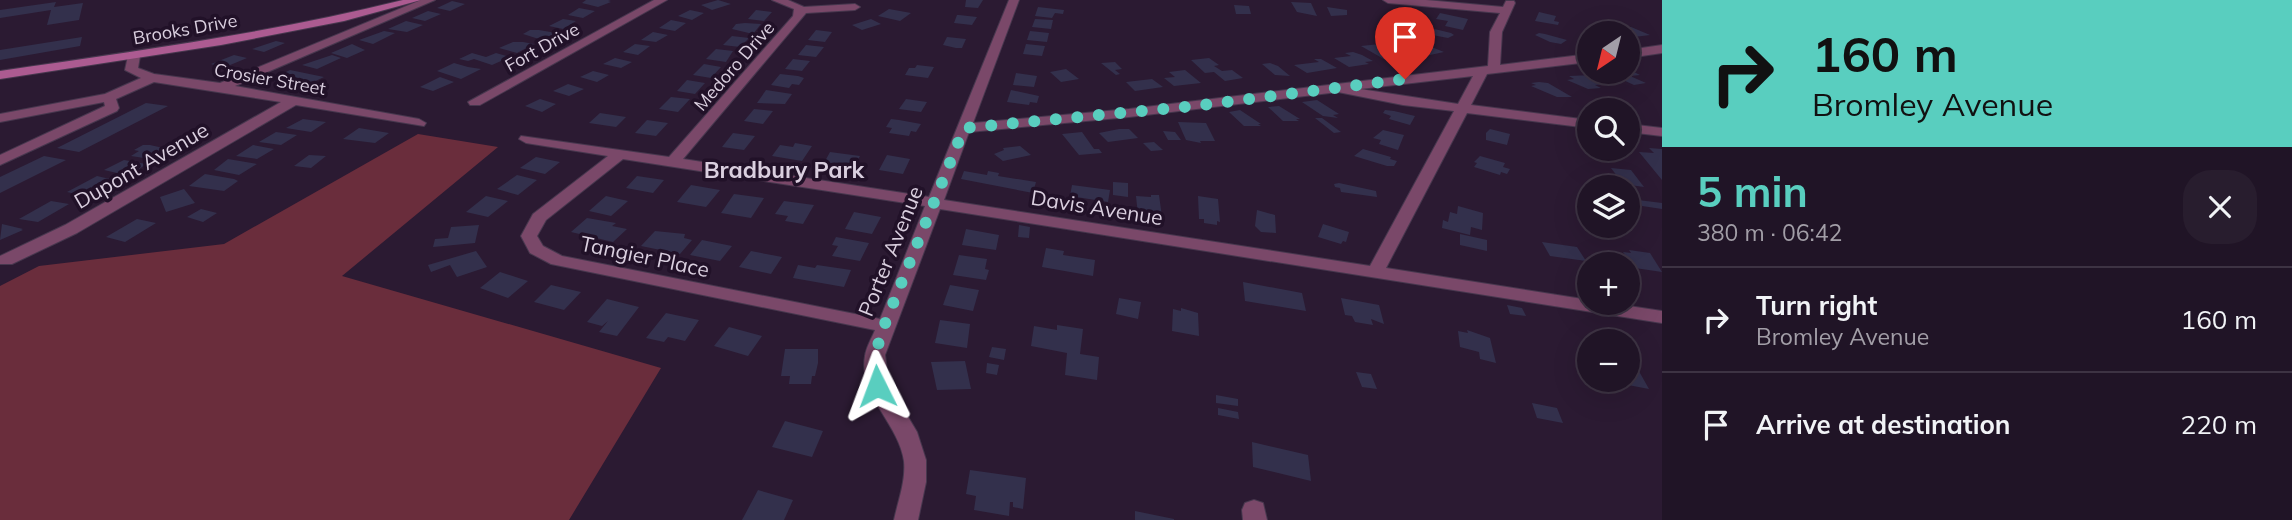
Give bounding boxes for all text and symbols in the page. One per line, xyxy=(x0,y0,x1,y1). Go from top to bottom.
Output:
pin xyxy=(1375,7,1435,79)
street label: Brooks Drive xyxy=(131,9,239,49)
street label: Medoro Drive xyxy=(689,16,779,116)
street label: Fort Drive xyxy=(501,17,583,77)
icon: arrive xyxy=(1386,18,1424,56)
north arrow xyxy=(1577,21,1640,84)
map controls xyxy=(1577,21,1640,392)
text: 160 m xyxy=(1812,23,1958,84)
icon: right xyxy=(1697,28,1788,119)
street label: Crosier Street xyxy=(212,58,328,100)
text: Bromley Avenue xyxy=(1812,84,2053,124)
button: search xyxy=(1577,98,1640,161)
street label: Dupont Avenue xyxy=(69,116,213,214)
district label: Bradbury Park xyxy=(704,155,866,184)
text: 5 min xyxy=(1697,165,1808,218)
button: close xyxy=(2183,170,2257,244)
button: layers xyxy=(1577,175,1640,238)
street label: Porter Avenue xyxy=(852,182,928,320)
street label: Davis Avenue xyxy=(1029,184,1165,230)
text: 380 m · 06:42 xyxy=(1697,218,1842,247)
street label: Tangier Place xyxy=(578,230,712,282)
button: + xyxy=(1577,252,1640,315)
text: Turn right xyxy=(1756,289,1877,322)
icon: right xyxy=(1697,301,1735,339)
text: 160 m xyxy=(2181,303,2257,336)
text: Bromley Avenue xyxy=(1756,322,1929,351)
button: − xyxy=(1577,329,1640,392)
position arrow xyxy=(840,349,914,423)
icon: arrive xyxy=(1697,406,1735,444)
text: Arrive at destination xyxy=(1756,408,2011,441)
text: 220 m xyxy=(2181,408,2257,441)

